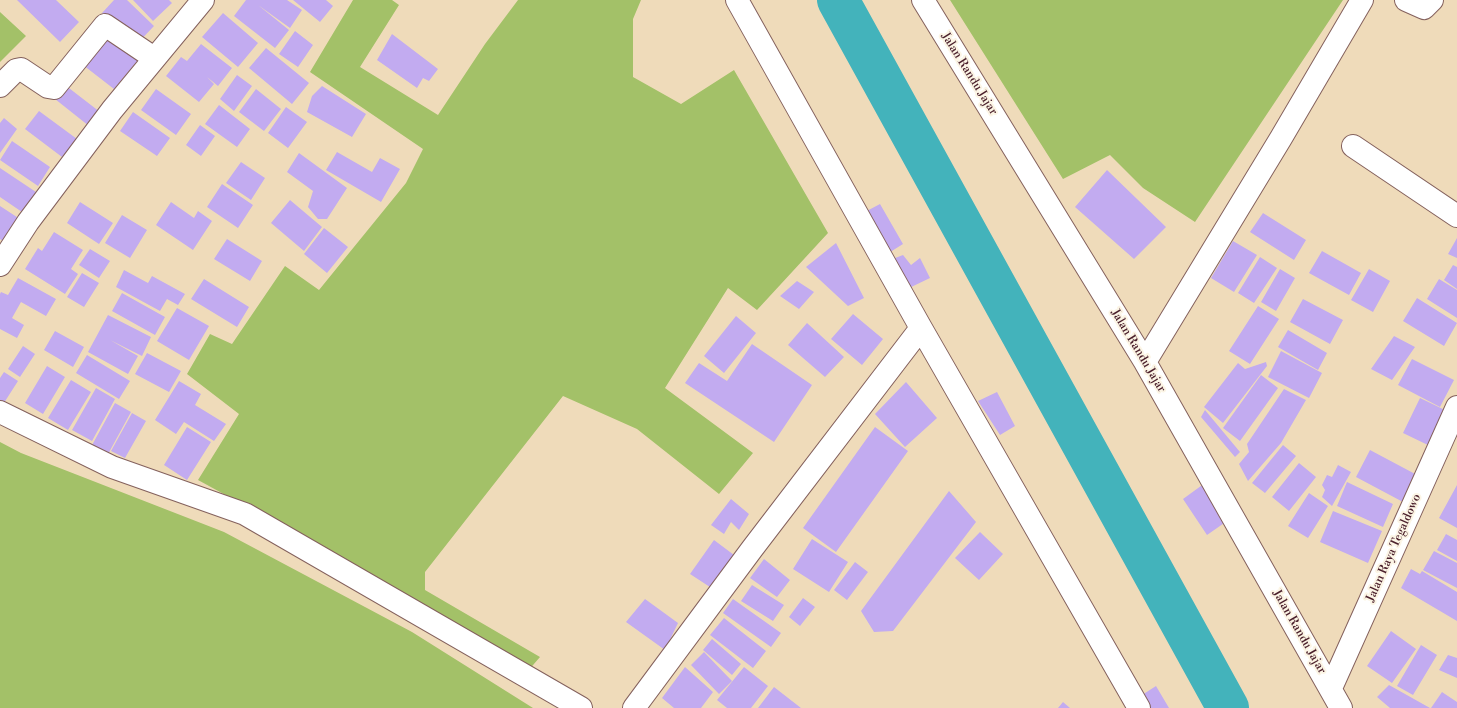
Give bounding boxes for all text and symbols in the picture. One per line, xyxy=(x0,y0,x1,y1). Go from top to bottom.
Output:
street label: Jalan Randu Jajar xyxy=(938,30,1000,118)
street label: Jalan Randu Jajar xyxy=(1107,307,1169,395)
street label: Jalan Raya Tegaldowo xyxy=(1364,492,1424,604)
street label: Jalan Randu Jajar xyxy=(1269,587,1329,677)

